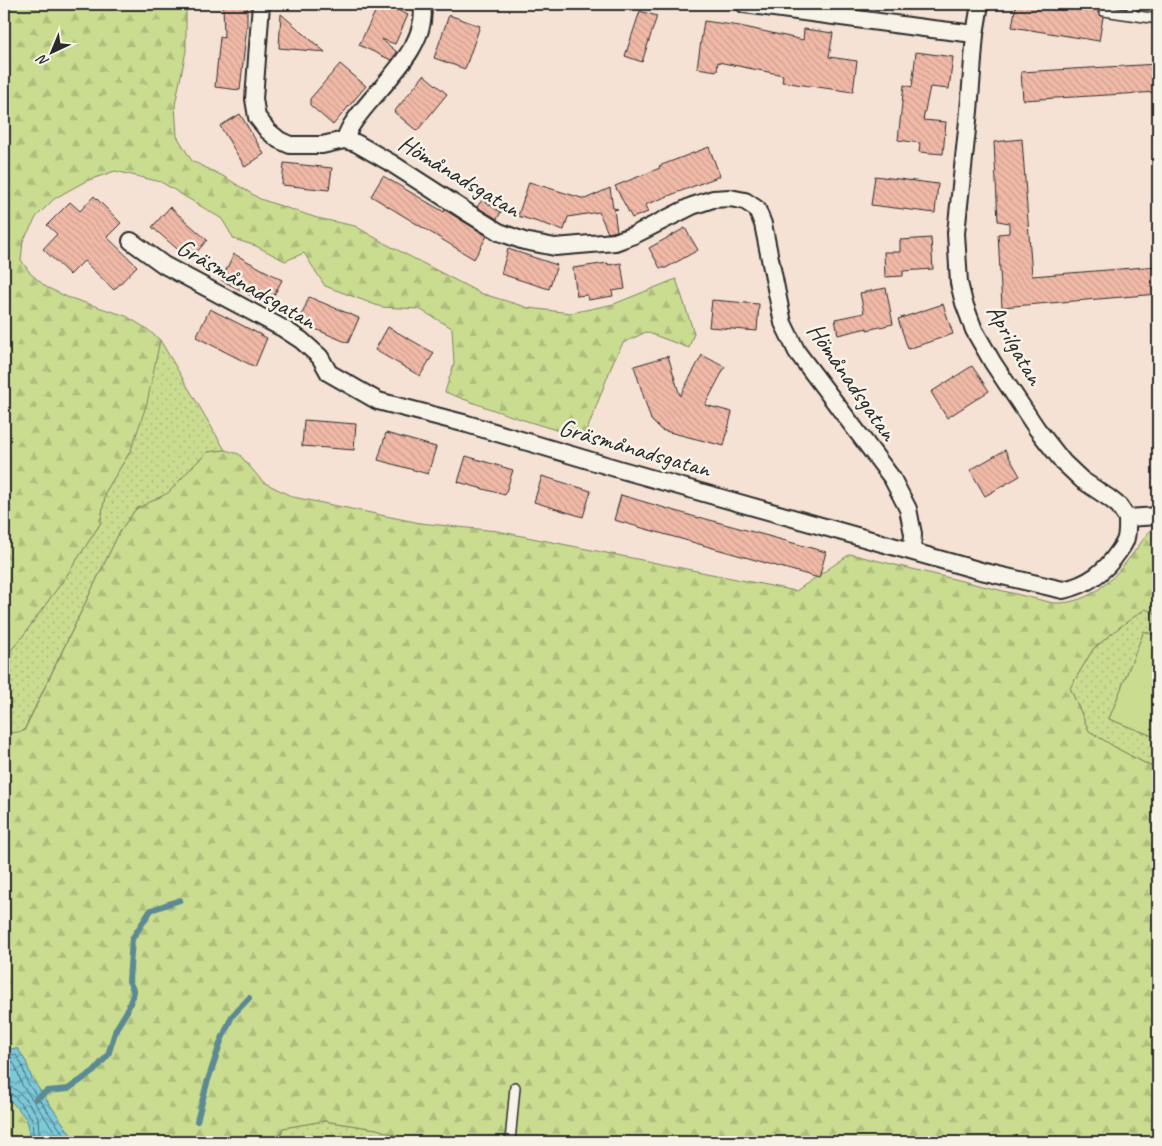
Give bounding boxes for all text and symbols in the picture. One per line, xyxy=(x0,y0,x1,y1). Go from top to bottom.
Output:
north arrow xyxy=(28,28,78,78)
text: N xyxy=(33,50,52,70)
street label: Hömånadsgatan xyxy=(393,127,528,226)
street label: Gräsmånadsgatan xyxy=(171,231,324,338)
street label: Aprilgatan xyxy=(979,298,1052,392)
street label: Hömånadsgatan xyxy=(800,316,906,448)
street label: Gräsmånadsgatan xyxy=(555,411,716,485)

